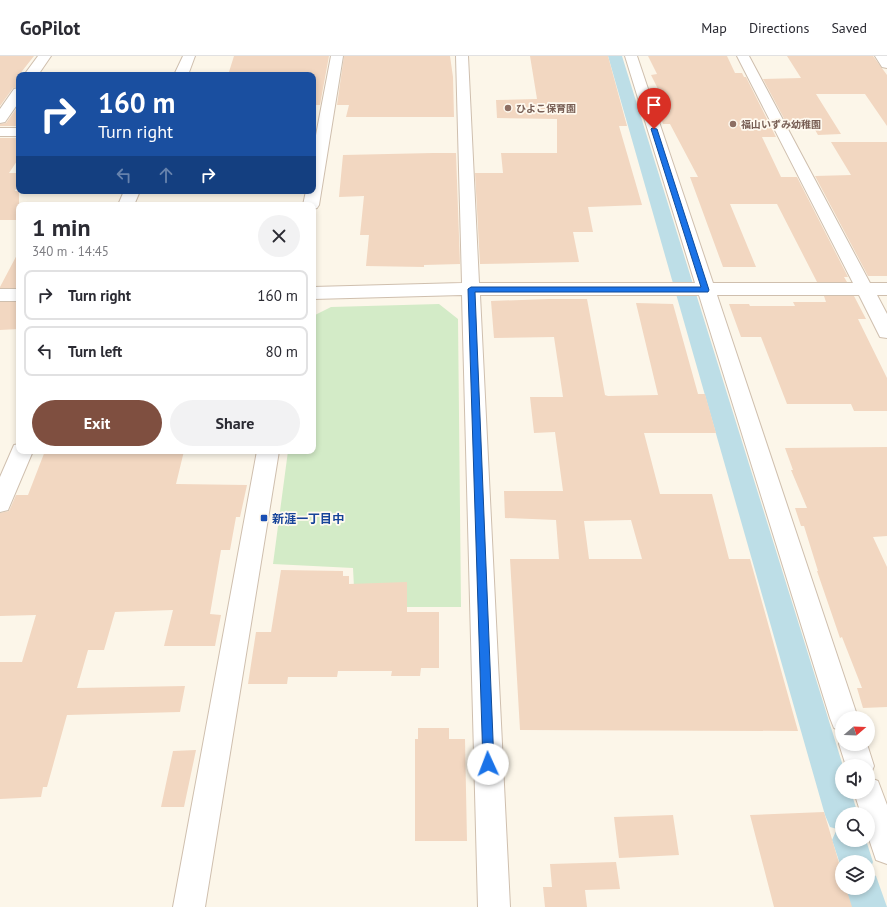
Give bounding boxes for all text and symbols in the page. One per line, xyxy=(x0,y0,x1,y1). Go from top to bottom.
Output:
text: GoPilot xyxy=(20,16,80,40)
text: Map xyxy=(701,19,727,37)
text: Directions xyxy=(749,19,809,37)
text: Saved xyxy=(831,19,867,37)
text: 160 m xyxy=(98,84,175,121)
icon: right xyxy=(32,88,84,140)
pin xyxy=(637,88,671,129)
icon: arrive xyxy=(643,94,665,116)
place label: ひよこ保育園 xyxy=(516,102,576,115)
marker: ひよこ保育園 xyxy=(503,103,513,113)
place label: 福山いずみ幼稚園 xyxy=(741,118,821,131)
marker: 福山いずみ幼稚園 xyxy=(728,119,738,129)
text: Turn right xyxy=(98,120,173,143)
icon: left xyxy=(113,164,135,186)
icon: ahead xyxy=(155,164,177,186)
icon: right xyxy=(197,164,219,186)
text: 1 min xyxy=(32,212,91,243)
button: close xyxy=(258,215,300,257)
text: 340 m · 14:45 xyxy=(32,243,109,260)
icon: right xyxy=(34,284,56,306)
text: Turn right xyxy=(68,286,131,305)
text: 160 m xyxy=(257,286,298,305)
icon: left xyxy=(34,340,56,362)
text: Turn left xyxy=(68,342,122,361)
text: 80 m xyxy=(265,342,298,361)
button: Exit xyxy=(32,400,162,446)
button: Share xyxy=(170,400,300,446)
place label: 新涯一丁目中 xyxy=(272,511,344,526)
marker: 新涯一丁目中 xyxy=(259,513,269,523)
north arrow xyxy=(835,711,875,751)
map controls xyxy=(835,711,875,895)
position arrow xyxy=(467,743,509,785)
button: sound xyxy=(835,759,875,799)
button: search xyxy=(835,807,875,847)
button: layers xyxy=(835,855,875,895)

